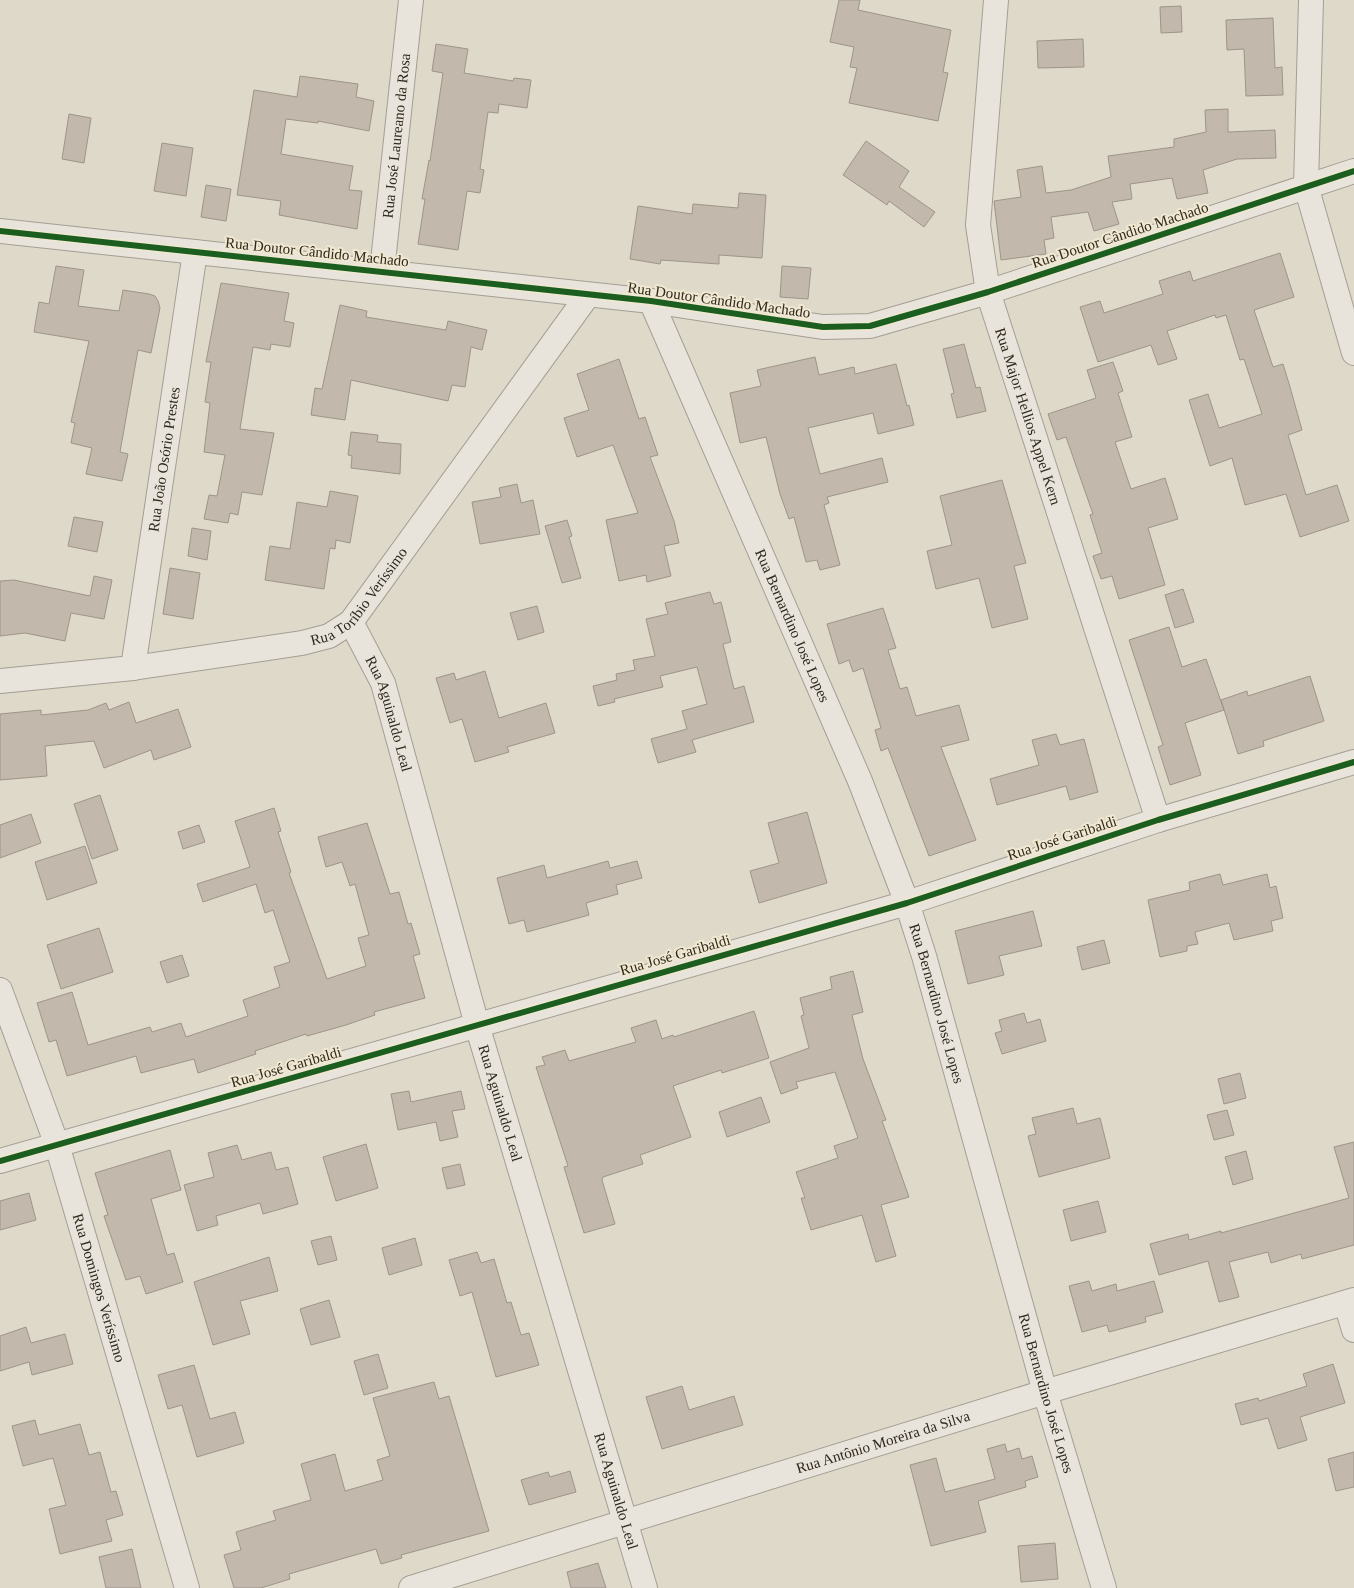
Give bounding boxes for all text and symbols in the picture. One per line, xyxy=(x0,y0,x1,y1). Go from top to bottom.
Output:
street label: Rua José Laureano da Rosa xyxy=(380,52,413,219)
street label: Rua Doutor Cândido Machado xyxy=(1030,199,1210,271)
street label: Rua Doutor Cândido Machado xyxy=(224,234,410,270)
street label: Rua Doutor Cândido Machado xyxy=(627,279,811,321)
street label: Rua Major Hellios Appel Kern xyxy=(992,326,1064,507)
street label: Rua João Osório Prestes xyxy=(145,386,183,533)
street label: Rua Toríbio Veríssimo xyxy=(309,544,410,649)
street label: Rua Bernardino José Lopes xyxy=(752,546,833,705)
street label: Rua Aguinaldo Leal xyxy=(362,653,415,773)
street label: Rua José Garibaldi xyxy=(1005,813,1119,863)
street label: Rua Bernardino José Lopes xyxy=(906,921,967,1085)
street label: Rua José Garibaldi xyxy=(618,932,732,978)
street label: Rua Aguinaldo Leal xyxy=(475,1043,525,1163)
street label: Rua José Garibaldi xyxy=(229,1044,343,1090)
street label: Rua Domingos Veríssimo xyxy=(70,1212,128,1364)
street label: Rua Bernardino José Lopes xyxy=(1016,1312,1077,1475)
street label: Rua Antônio Moreira da Silva xyxy=(794,1408,972,1476)
street label: Rua Aguinaldo Leal xyxy=(591,1431,641,1551)

